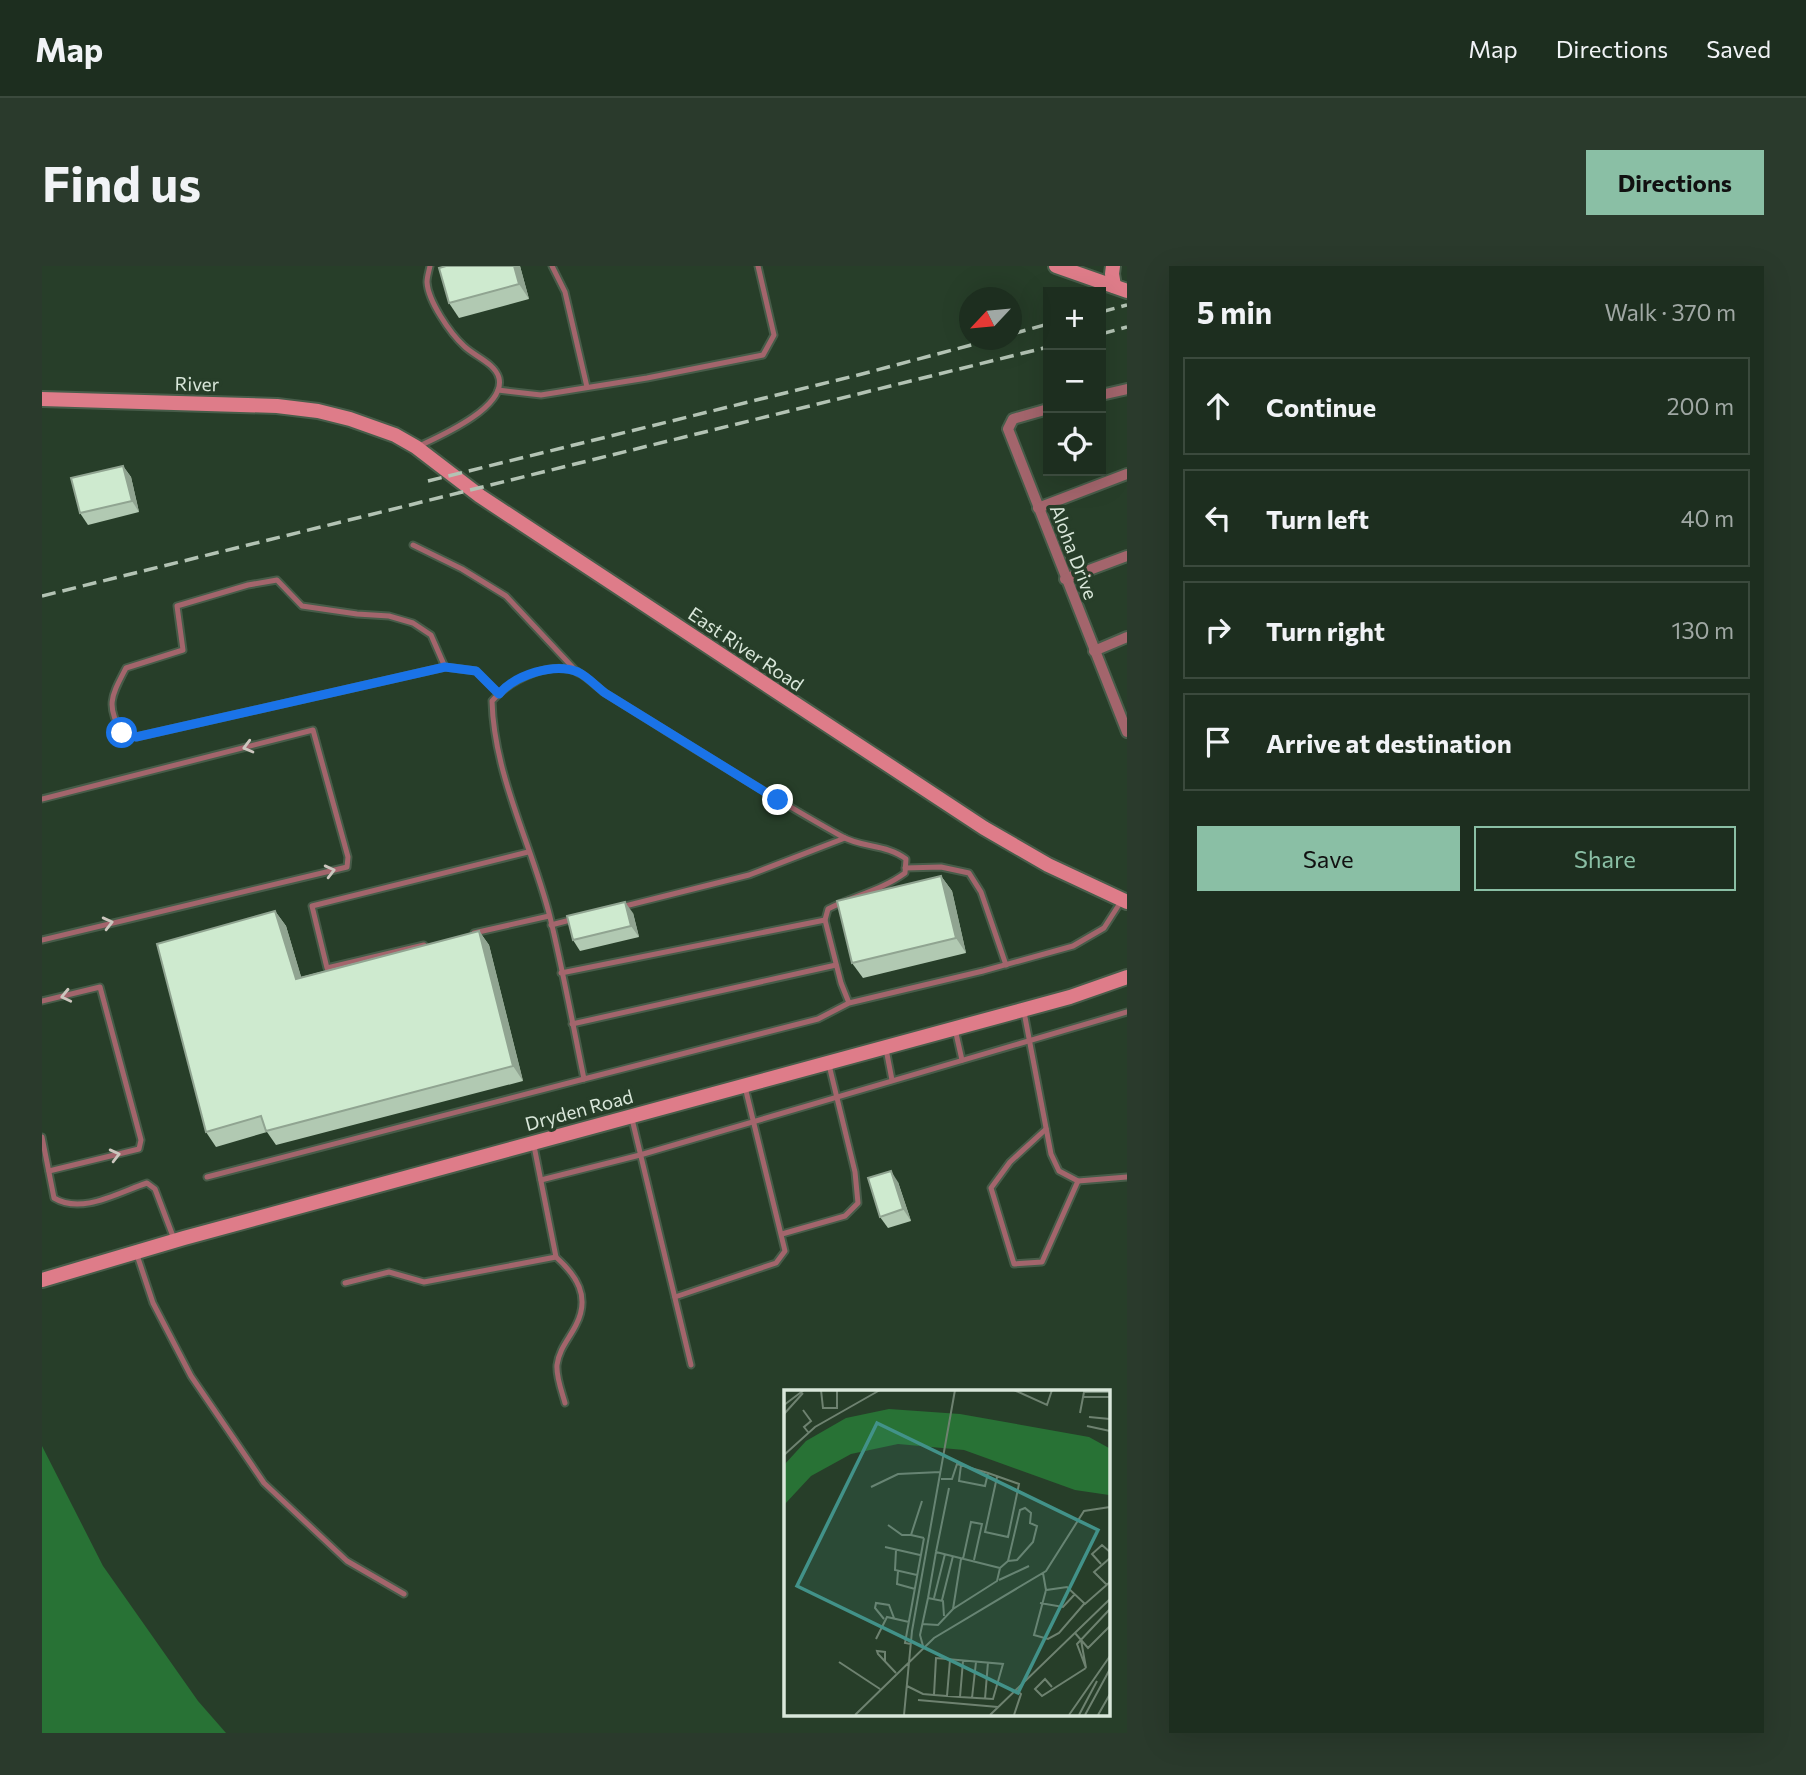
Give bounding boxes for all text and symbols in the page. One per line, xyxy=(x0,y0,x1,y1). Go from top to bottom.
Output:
text: Map xyxy=(35,28,103,69)
text: Map xyxy=(1468,34,1518,63)
text: Directions xyxy=(1556,34,1668,63)
text: Saved xyxy=(1706,34,1771,63)
button: Directions xyxy=(1586,150,1764,215)
text: Find us xyxy=(42,152,201,212)
north arrow xyxy=(959,287,1022,350)
map controls xyxy=(1043,287,1106,476)
button: + xyxy=(1043,287,1106,350)
text: 5 min xyxy=(1197,293,1272,330)
text: Walk · 370 m xyxy=(1605,298,1736,326)
button: − xyxy=(1043,350,1106,413)
street label: River xyxy=(174,372,220,395)
icon: ahead xyxy=(1199,387,1237,425)
text: Continue xyxy=(1266,391,1376,422)
text: 200 m xyxy=(1667,392,1734,420)
button: locate xyxy=(1043,413,1106,476)
icon: left xyxy=(1199,499,1237,537)
street label: Aloha Drive xyxy=(1046,501,1103,602)
text: Turn left xyxy=(1266,503,1369,534)
text: 40 m xyxy=(1681,504,1734,532)
street label: East River Road xyxy=(684,602,808,696)
icon: right xyxy=(1199,611,1237,649)
text: Turn right xyxy=(1266,615,1385,646)
text: 130 m xyxy=(1672,616,1734,644)
route start xyxy=(106,717,137,748)
icon: arrive xyxy=(1199,723,1237,761)
text: Arrive at destination xyxy=(1266,727,1512,758)
one-way arrow xyxy=(242,739,254,753)
route end xyxy=(762,784,793,815)
button: Save xyxy=(1197,826,1460,891)
button: Share xyxy=(1474,826,1736,891)
one-way arrow xyxy=(323,865,335,879)
one-way arrow xyxy=(102,917,114,931)
one-way arrow xyxy=(60,988,72,1002)
street label: Dryden Road xyxy=(522,1084,635,1135)
one-way arrow xyxy=(109,1149,121,1163)
inset map xyxy=(784,1390,1110,1716)

